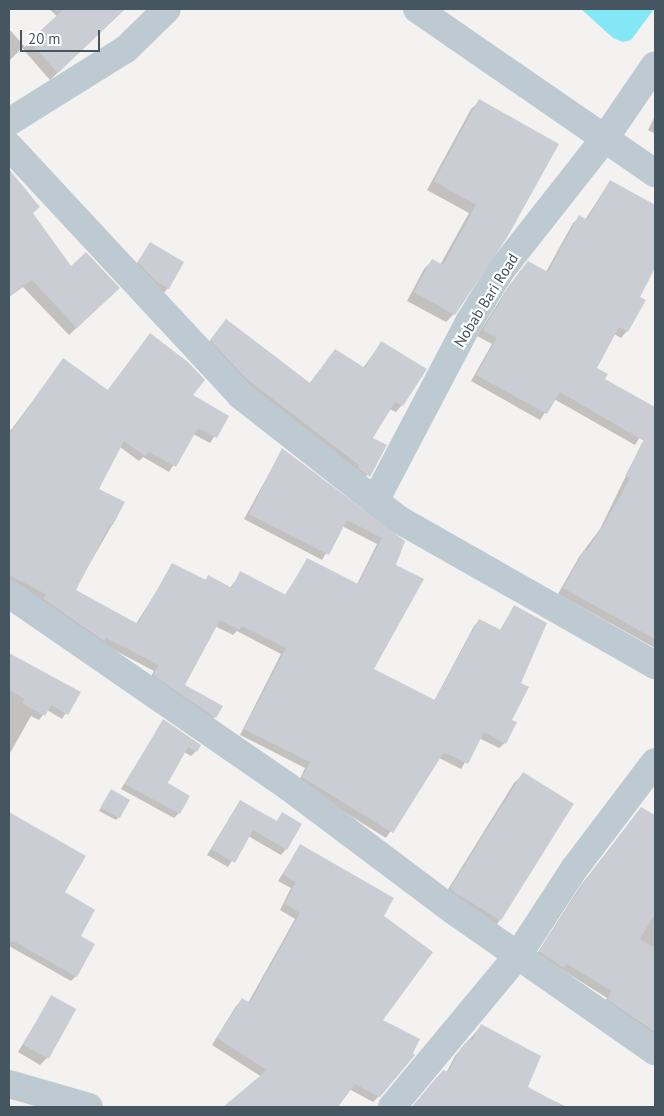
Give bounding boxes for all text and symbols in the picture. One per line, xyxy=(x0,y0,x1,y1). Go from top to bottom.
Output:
scale bar xyxy=(22,20,102,52)
text: 20 m xyxy=(28,29,61,48)
street label: Nobab Bari Road xyxy=(450,250,522,350)

